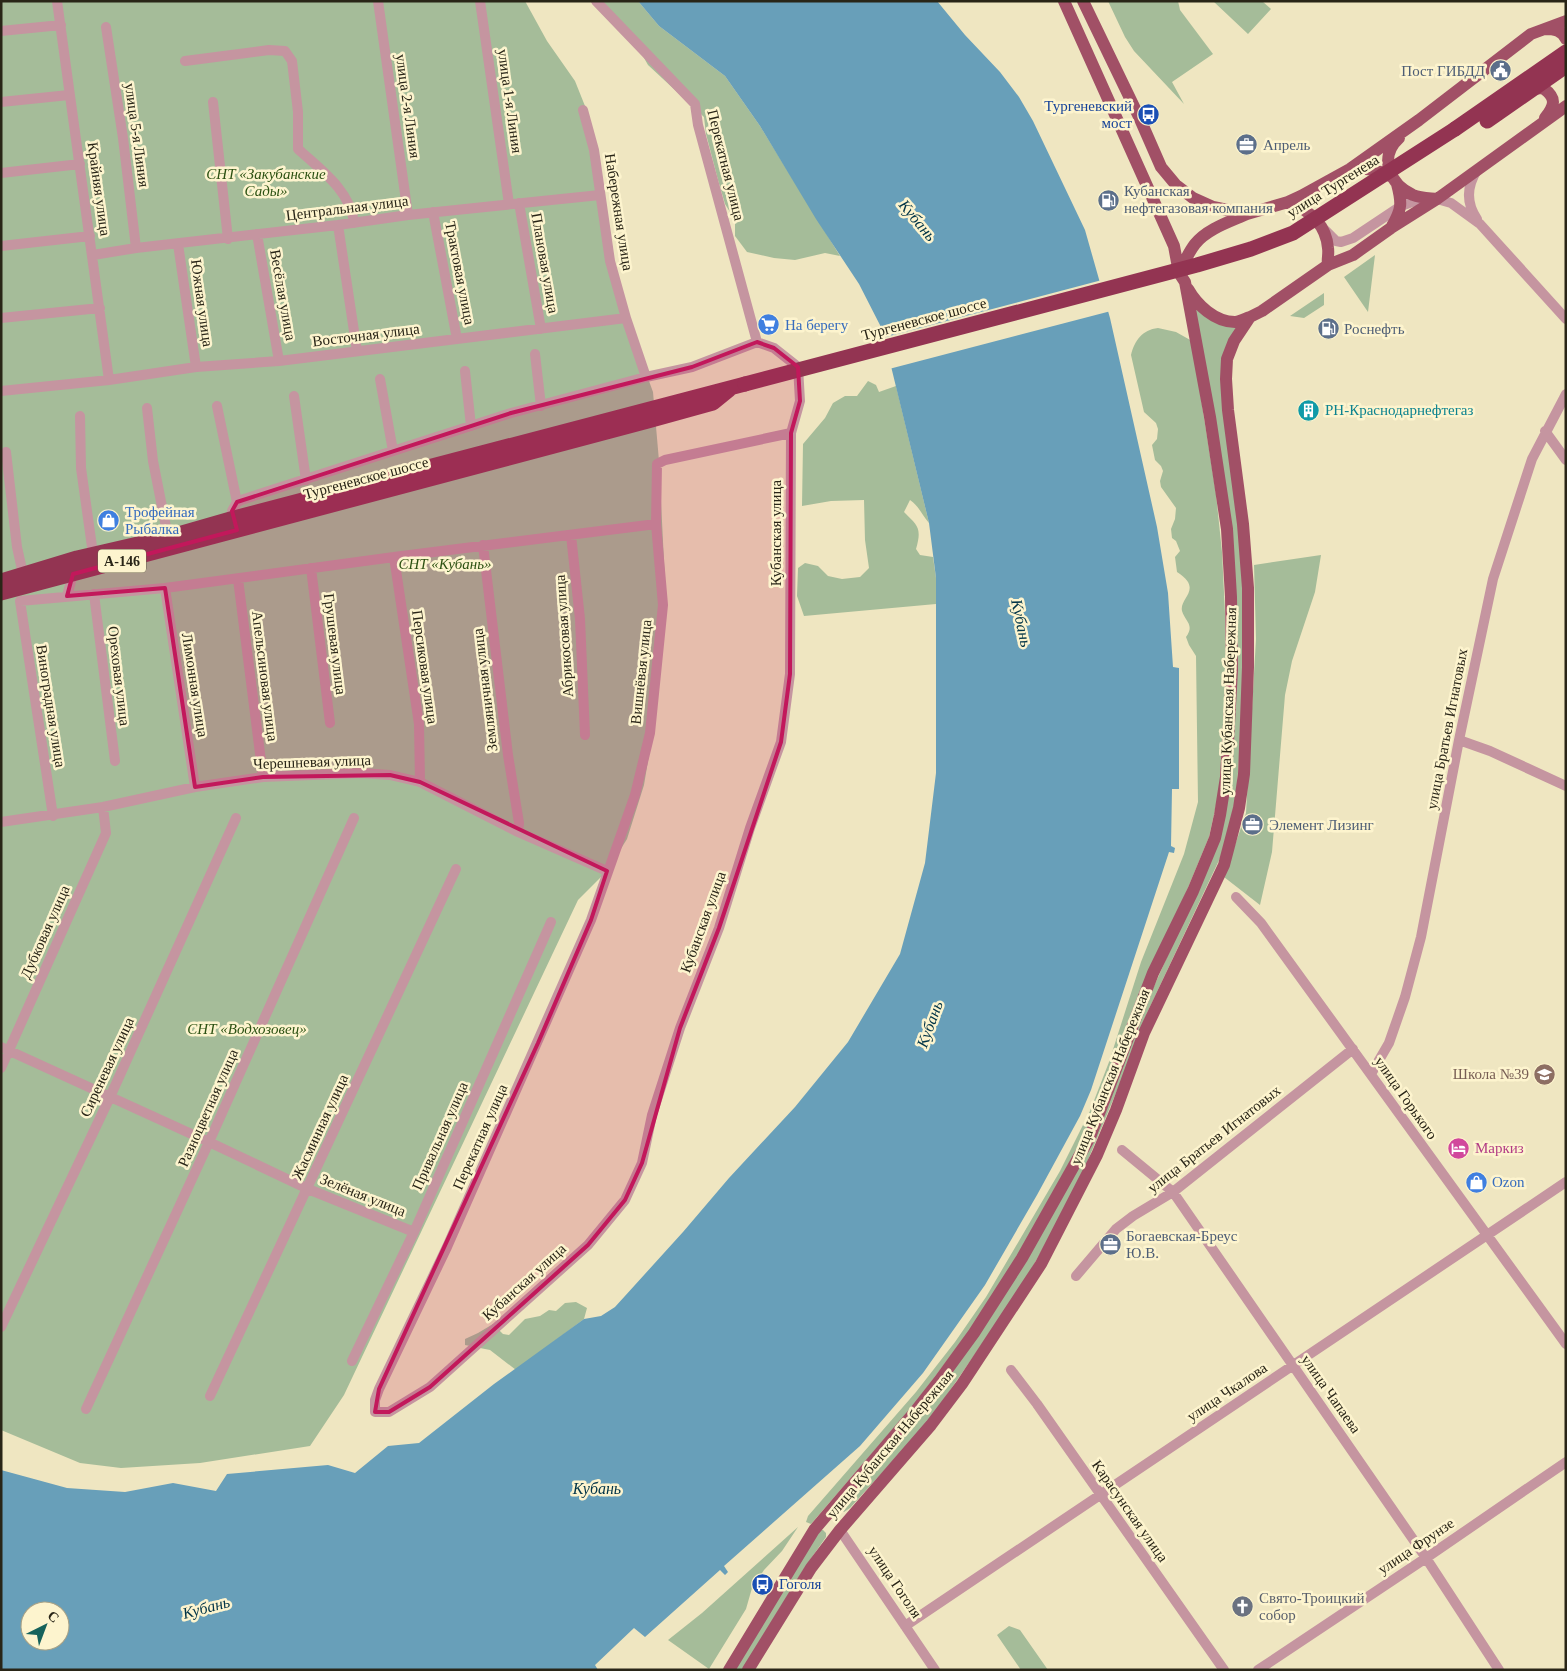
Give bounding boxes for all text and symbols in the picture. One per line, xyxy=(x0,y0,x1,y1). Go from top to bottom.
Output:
street label: улица 1-я Линия xyxy=(495,48,525,154)
street label: улица 2-я Линия xyxy=(393,53,423,159)
public building icon: Пост ГИБДД xyxy=(1489,59,1513,83)
place label: Пост ГИБДД xyxy=(1401,63,1485,79)
street label: улица 5-я Линия xyxy=(122,82,152,188)
place label: Тургеневский мост xyxy=(1044,98,1132,131)
bus stop icon: Тургеневский мост xyxy=(1136,103,1160,127)
street label: Перекатная улица xyxy=(704,108,748,223)
office icon: Апрель xyxy=(1235,133,1259,157)
place label: Апрель xyxy=(1263,137,1311,153)
street label: Крайняя улица xyxy=(84,141,114,237)
street label: улица Тургенева xyxy=(1284,151,1382,221)
street label: Набережная улица xyxy=(602,152,636,272)
park label: СНТ «Закубанские Сады» xyxy=(206,166,326,199)
place label: Кубанская нефтегазовая компания xyxy=(1124,183,1273,216)
fuel station icon: Кубанская нефтегазовая компания xyxy=(1096,188,1120,212)
street label: Центральная улица xyxy=(285,193,409,223)
water label: Кубань xyxy=(894,196,940,245)
street label: Плановая улица xyxy=(528,212,562,315)
street label: Трактовая улица xyxy=(442,220,478,326)
street label: Весёлая улица xyxy=(267,248,299,342)
street label: Южная улица xyxy=(188,258,216,348)
street label: Тургеневское шоссе xyxy=(860,295,988,343)
supermarket icon: На берегу xyxy=(757,313,781,337)
place label: На берегу xyxy=(785,317,849,333)
fuel station icon: Роснефть xyxy=(1316,317,1340,341)
street label: Восточная улица xyxy=(311,320,421,350)
place label: Роснефть xyxy=(1344,321,1405,337)
building icon: РН-Краснодарнефтегаз xyxy=(1297,398,1321,422)
place label: РН-Краснодарнефтегаз xyxy=(1325,402,1473,418)
street label: Тургеневское шоссе xyxy=(302,454,430,502)
street label: Кубанская улица xyxy=(768,479,784,586)
place label: Трофейная Рыбалка xyxy=(125,504,195,537)
shop icon: Трофейная Рыбалка xyxy=(97,509,121,533)
road number: А-146 xyxy=(98,550,146,572)
park label: СНТ «Кубань» xyxy=(398,556,492,572)
street label: Абрикосовая улица xyxy=(552,574,576,698)
street label: Грушевая улица xyxy=(321,592,349,696)
water label: Кубань xyxy=(1007,597,1035,649)
street label: улица Кубанская Набережная xyxy=(1217,607,1239,795)
street label: Персиковая улица xyxy=(409,609,441,725)
street label: Апельсиновая улица xyxy=(249,610,281,742)
street label: Вишнёвая улица xyxy=(628,618,655,725)
street label: Ореховая улица xyxy=(105,625,133,727)
street label: Земляничная улица xyxy=(469,627,500,753)
street label: Лимонная улица xyxy=(179,632,211,739)
street label: Виноградная улица xyxy=(33,644,69,769)
street label: улица Братьев Игнатовых xyxy=(1424,647,1471,811)
street label: Черешневая улица xyxy=(253,752,372,772)
office icon: Элемент Лизинг xyxy=(1241,813,1265,837)
place label: Элемент Лизинг xyxy=(1269,817,1374,833)
street label: Кубанская улица xyxy=(677,869,729,975)
street label: Дубковая улица xyxy=(17,883,73,981)
street label: улица Кубанская Набережная xyxy=(1067,987,1153,1167)
water label: Кубань xyxy=(913,999,947,1051)
street label: Сиреневая улица xyxy=(77,1014,137,1119)
park label: СНТ «Водхозовец» xyxy=(187,1021,307,1037)
street label: Разноцветная улица xyxy=(175,1046,241,1169)
street label: улица Горького xyxy=(1372,1054,1440,1142)
school or university icon: Школа №39 xyxy=(1533,1062,1557,1086)
place label: Школа №39 xyxy=(1453,1066,1529,1082)
street label: Жасминная улица xyxy=(289,1072,352,1182)
street label: Привальная улица xyxy=(409,1079,471,1193)
street label: Перекатная улица xyxy=(450,1081,511,1192)
street label: улица Братьев Игнатовых xyxy=(1145,1082,1284,1196)
hotel icon: Маркиз xyxy=(1447,1136,1471,1160)
place label: Маркиз xyxy=(1475,1140,1524,1156)
shop icon: Ozon xyxy=(1464,1170,1488,1194)
street label: Зелёная улица xyxy=(318,1171,408,1220)
place label: Ozon xyxy=(1492,1174,1525,1190)
place label: Богаевская-Бреус Ю.В. xyxy=(1126,1228,1238,1261)
office icon: Богаевская-Бреус Ю.В. xyxy=(1098,1233,1122,1257)
street label: Кубанская улица xyxy=(479,1240,569,1324)
street label: улица Чапаева xyxy=(1298,1352,1364,1436)
street label: улица Чкалова xyxy=(1184,1359,1270,1425)
street label: улица Кубанская Набережная xyxy=(823,1367,957,1521)
street label: Карасунская улица xyxy=(1089,1457,1171,1565)
water label: Кубань xyxy=(572,1480,621,1498)
street label: улица Фрунзе xyxy=(1375,1515,1457,1577)
street label: улица Гоголя xyxy=(865,1543,925,1621)
bus stop icon: Гоголя xyxy=(751,1572,775,1596)
place label: Гоголя xyxy=(779,1576,821,1592)
place label: Свято-Троицкий собор xyxy=(1259,1590,1365,1623)
water label: Кубань xyxy=(180,1593,232,1623)
church icon: Свято-Троицкий собор xyxy=(1231,1595,1255,1619)
north arrow xyxy=(20,1601,70,1651)
text: С xyxy=(45,1608,62,1626)

